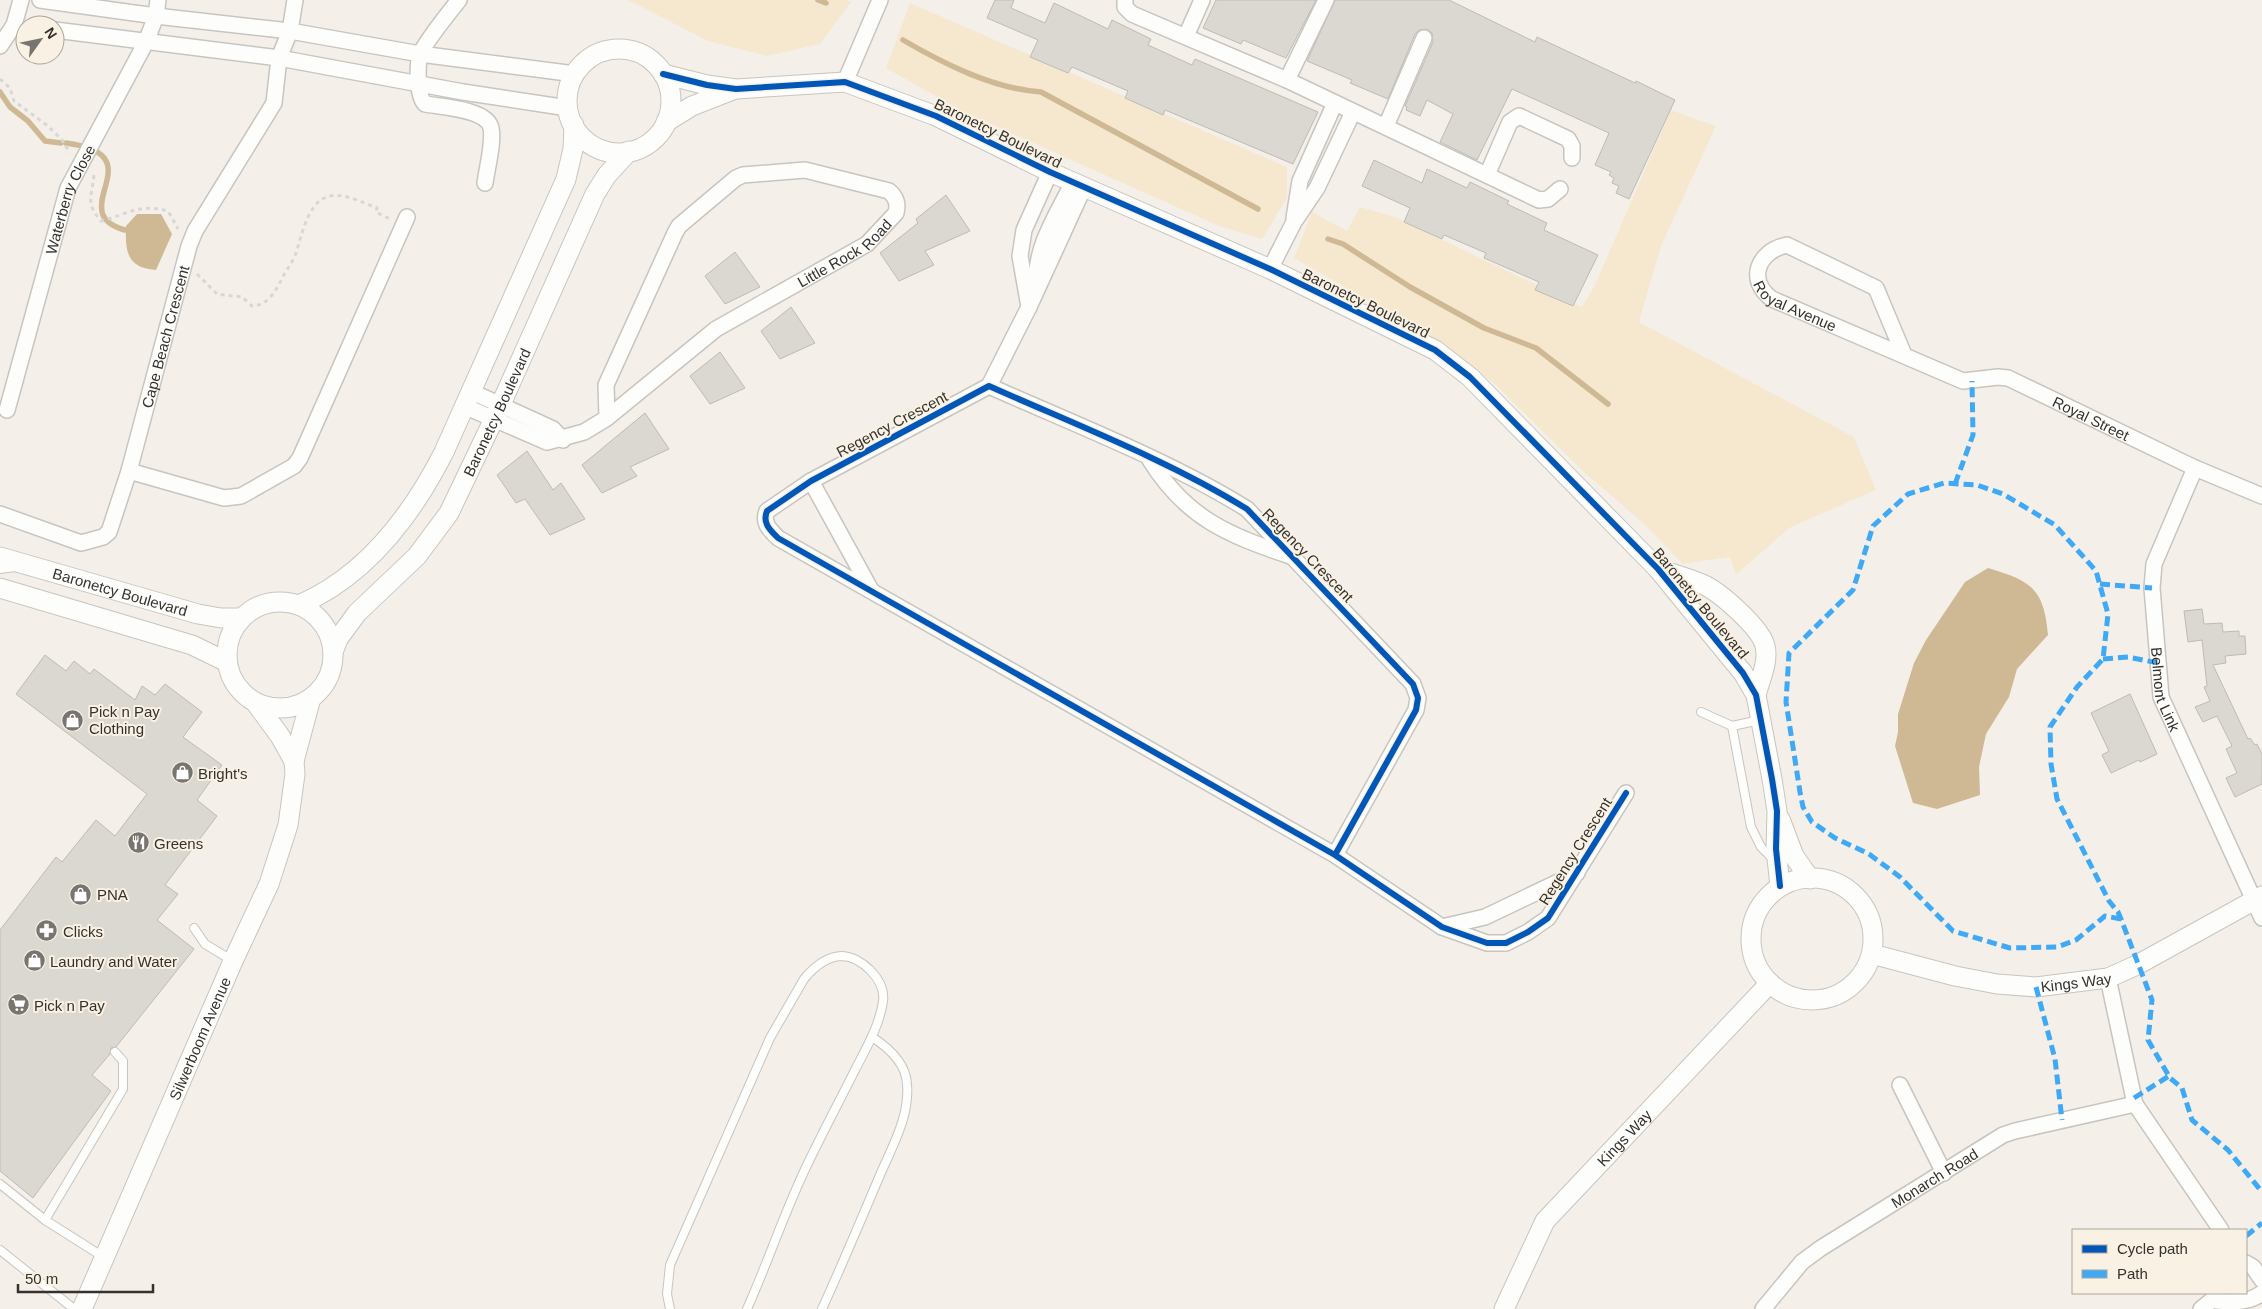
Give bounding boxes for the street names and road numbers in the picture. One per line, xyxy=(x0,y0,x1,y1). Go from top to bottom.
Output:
street label: Baronetcy Boulevard xyxy=(932,95,1064,171)
street label: Waterberry Close xyxy=(42,142,98,256)
street label: Little Rock Road xyxy=(794,215,895,290)
street label: Cape Beach Crescent xyxy=(138,263,192,410)
street label: Baronetcy Boulevard xyxy=(1300,265,1432,341)
street label: Royal Avenue xyxy=(1750,277,1839,334)
street label: Baronetcy Boulevard xyxy=(459,345,533,479)
street label: Regency Crescent xyxy=(834,387,951,460)
street label: Royal Street xyxy=(2050,392,2133,444)
street label: Regency Crescent xyxy=(1259,505,1358,606)
street label: Baronetcy Boulevard xyxy=(1650,544,1752,662)
street label: Baronetcy Boulevard xyxy=(51,564,189,619)
street label: Belmont Link xyxy=(2148,646,2184,734)
street label: Regency Crescent xyxy=(1535,793,1615,908)
street label: Kings Way xyxy=(2040,969,2113,995)
street label: Silwerboom Avenue xyxy=(165,974,234,1102)
street label: Kings Way xyxy=(1593,1105,1655,1169)
street label: Monarch Road xyxy=(1888,1144,1981,1211)

